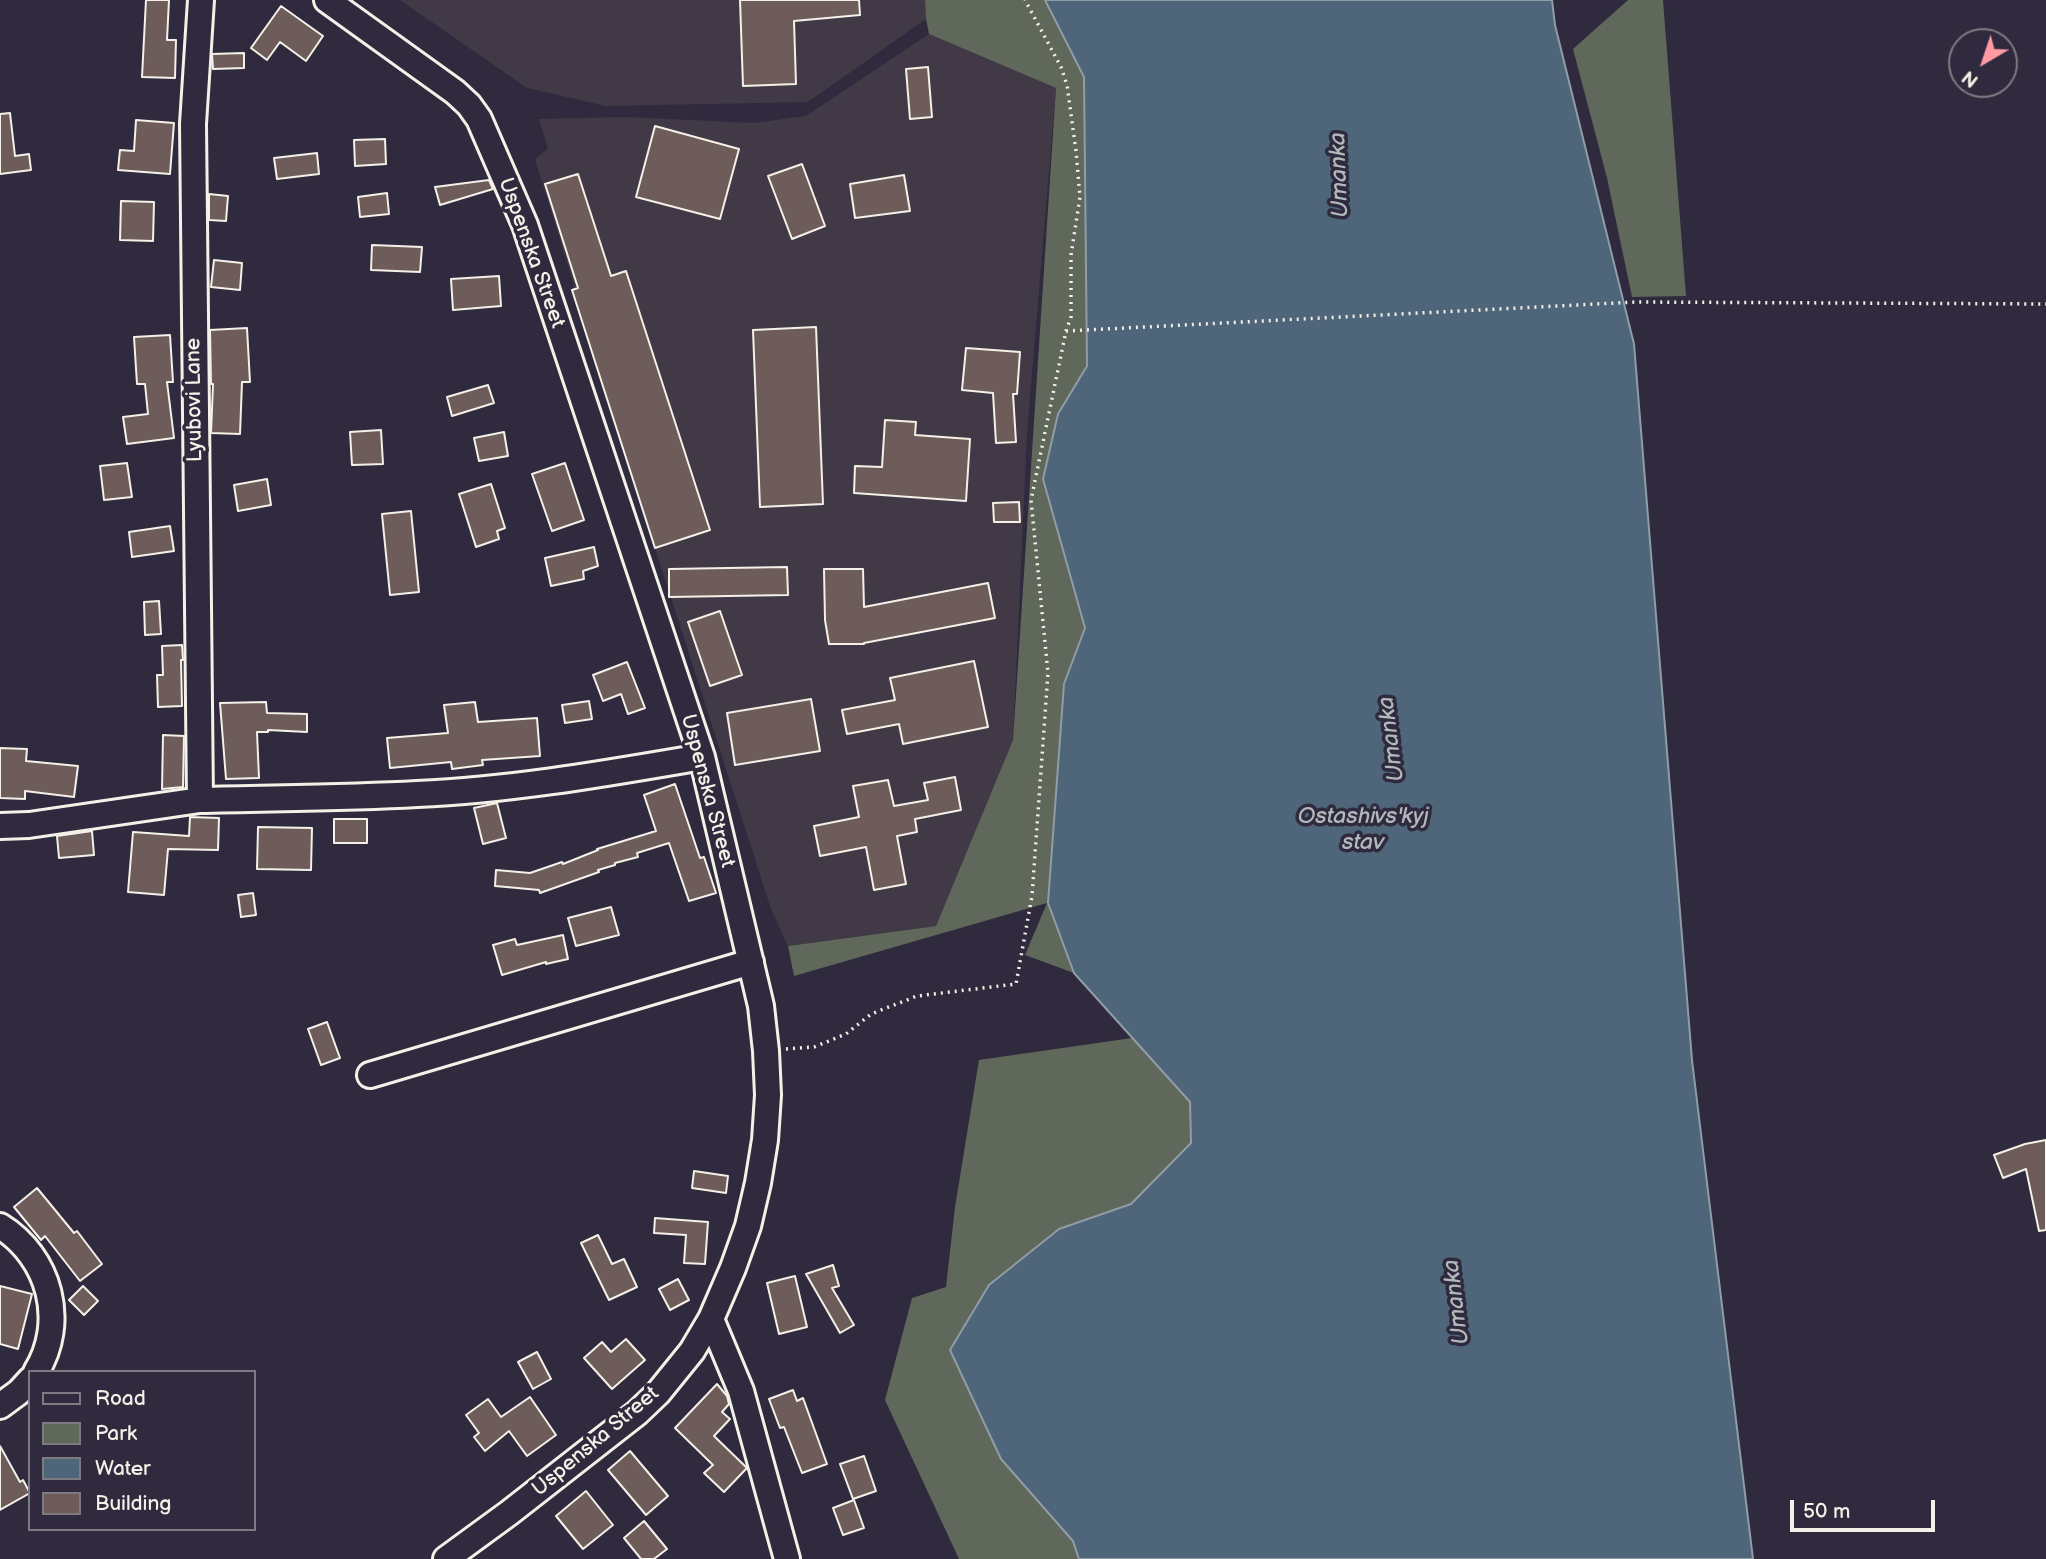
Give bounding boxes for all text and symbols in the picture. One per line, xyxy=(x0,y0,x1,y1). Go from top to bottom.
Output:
north arrow xyxy=(1948,28,2018,98)
text: N xyxy=(1958,65,1984,92)
water label: Umanka xyxy=(1325,132,1355,218)
street label: Uspenska Street xyxy=(492,175,570,331)
street label: Lyubovi Lane xyxy=(181,338,209,462)
water label: Umanka xyxy=(1373,695,1411,783)
street label: Uspenska Street xyxy=(674,712,740,870)
water label: Ostashivs'kyj stav xyxy=(1297,803,1429,857)
water label: Umanka xyxy=(1438,1258,1476,1346)
legend xyxy=(28,1370,256,1531)
street label: Uspenska Street xyxy=(527,1382,665,1502)
text: Road xyxy=(95,1386,146,1411)
text: Park xyxy=(95,1421,137,1446)
text: Water xyxy=(95,1456,151,1481)
scale bar xyxy=(1794,1486,1939,1530)
text: Building xyxy=(95,1491,171,1516)
text: 50 m xyxy=(1803,1499,1850,1524)

